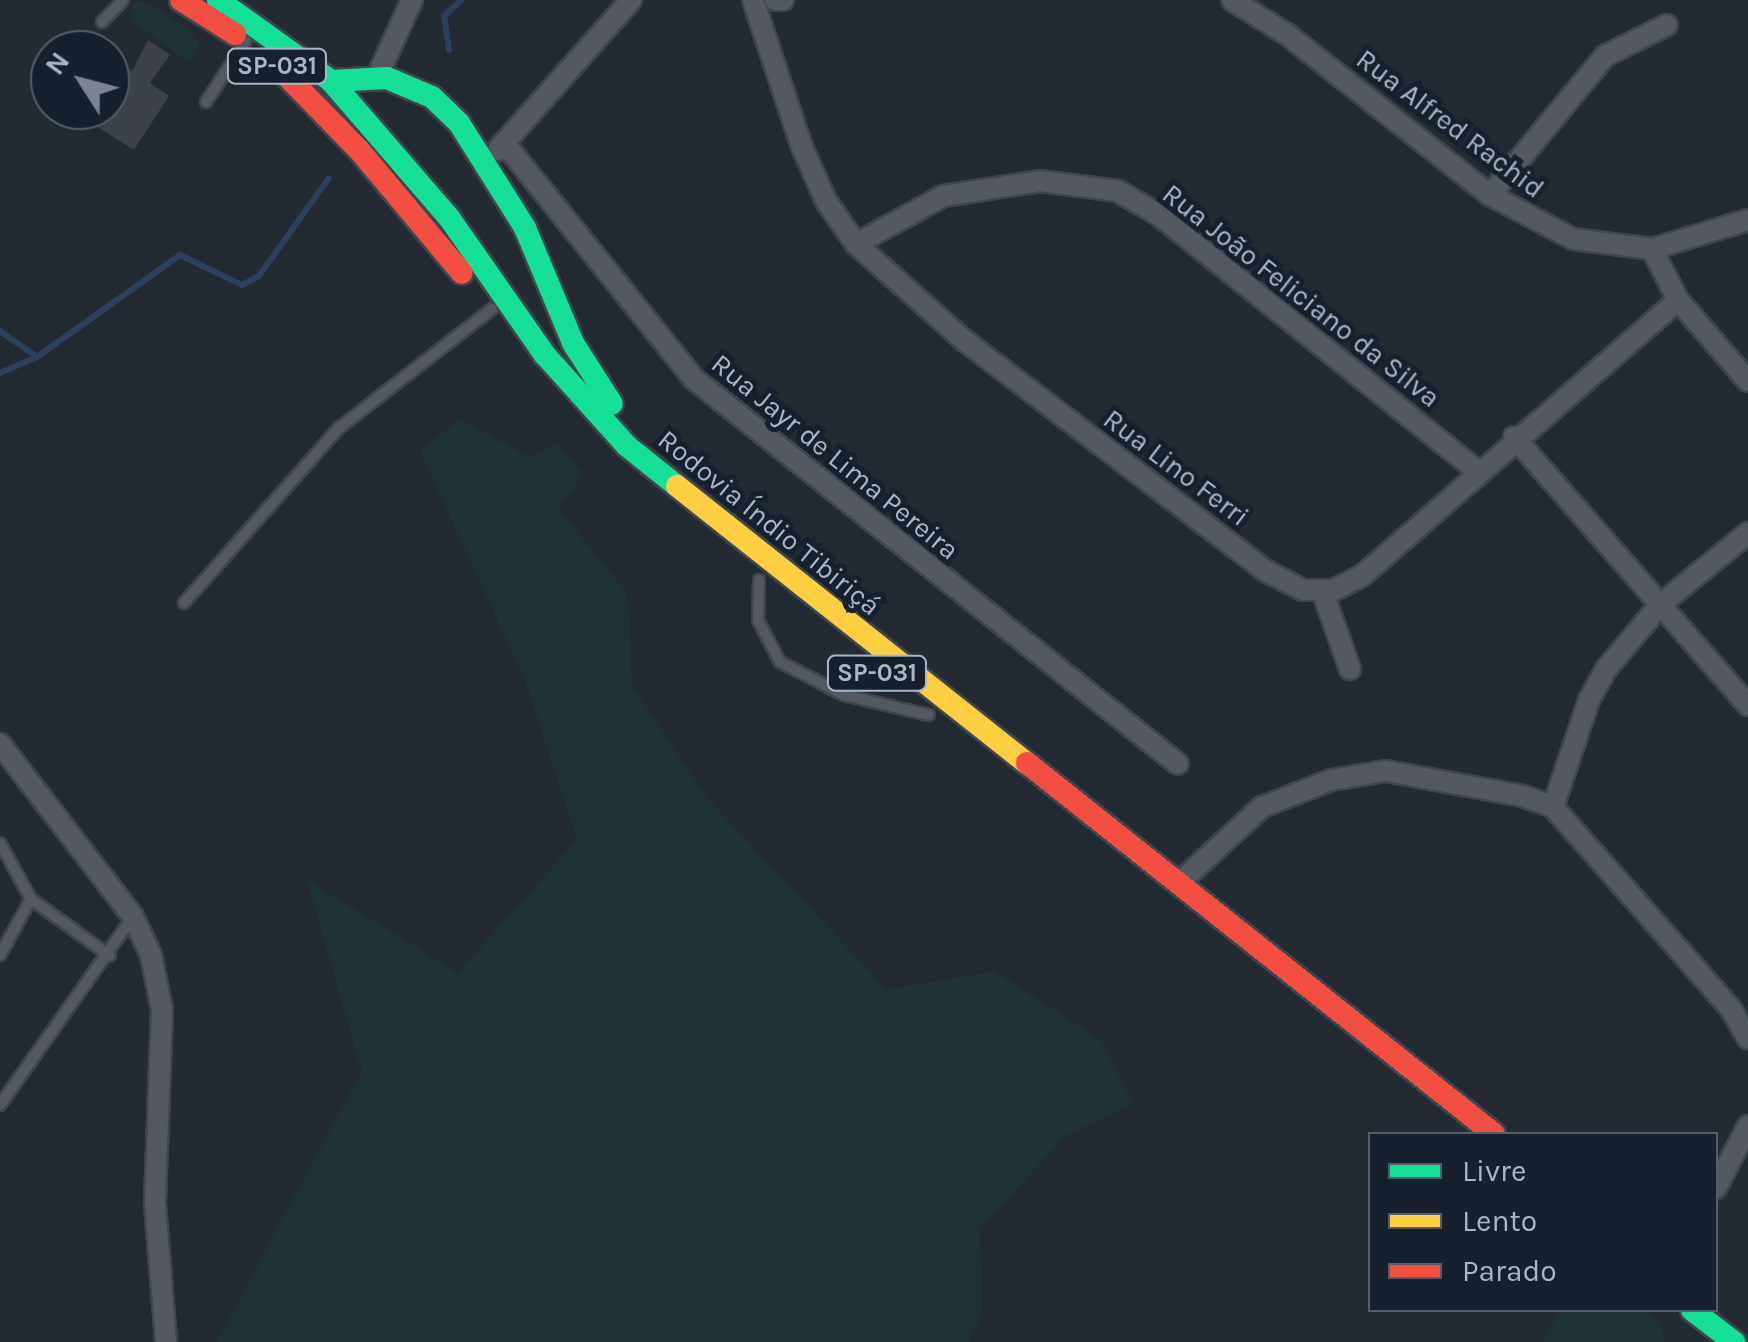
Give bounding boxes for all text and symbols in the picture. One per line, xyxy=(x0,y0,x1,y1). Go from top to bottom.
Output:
north arrow xyxy=(30,30,130,130)
street label: Rua Alfred Rachid xyxy=(1350,42,1550,206)
text: N xyxy=(38,45,76,81)
road number: SP-031 xyxy=(224,46,330,86)
street label: Rua João Feliciano da Silva xyxy=(1156,177,1446,415)
street label: Rua Jayr de Lima Pereira xyxy=(705,347,965,567)
street label: Rua Lino Ferri xyxy=(1097,402,1255,534)
street label: Rodovia Índio Tibiriçá xyxy=(651,423,887,623)
road number: SP-031 xyxy=(824,653,930,693)
legend xyxy=(1368,1132,1718,1312)
text: Livre xyxy=(1462,1153,1526,1189)
text: Lento xyxy=(1462,1203,1537,1239)
text: Parado xyxy=(1462,1253,1557,1289)

